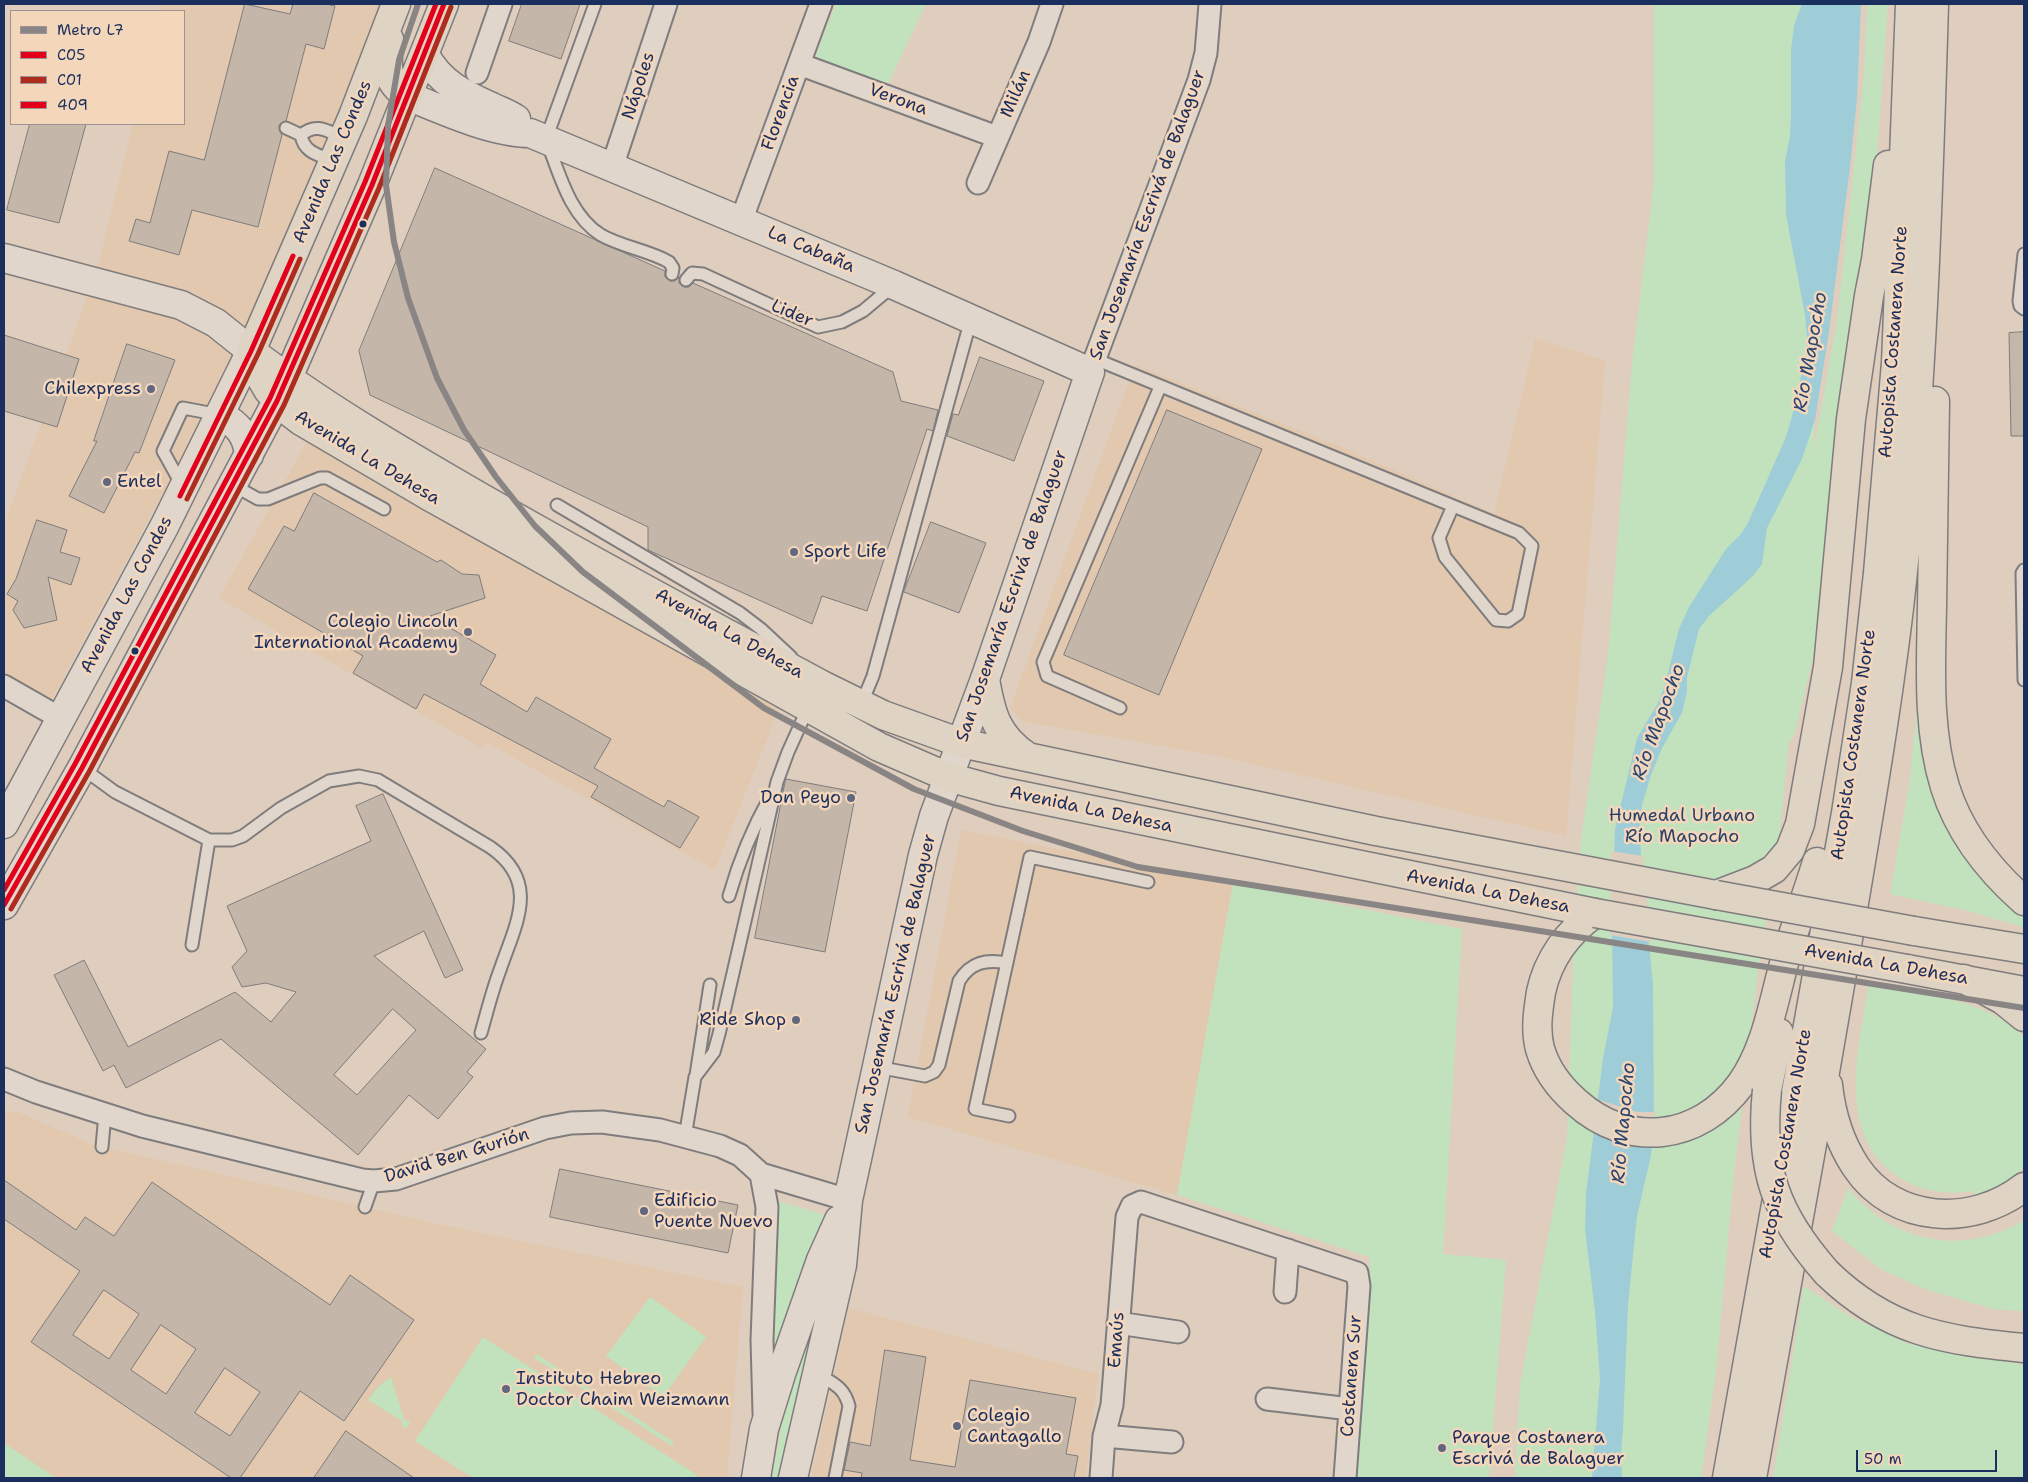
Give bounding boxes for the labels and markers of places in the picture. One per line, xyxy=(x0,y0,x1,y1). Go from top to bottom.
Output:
unlabelled marker xyxy=(358,219,368,229)
place label: Chilexpress xyxy=(44,378,141,400)
marker: Chilexpress xyxy=(145,383,157,395)
place label: Entel xyxy=(117,471,162,493)
marker: Entel xyxy=(101,476,113,488)
place label: Sport Life xyxy=(804,541,887,563)
marker: Sport Life xyxy=(788,546,800,558)
place label: Colegio Lincoln International Academy xyxy=(254,611,458,654)
marker: Colegio Lincoln International Academy xyxy=(462,626,474,638)
unlabelled marker xyxy=(130,646,140,656)
place label: Don Peyo xyxy=(761,787,841,809)
marker: Don Peyo xyxy=(845,792,857,804)
place label: Ride Shop xyxy=(699,1009,786,1031)
marker: Ride Shop xyxy=(790,1014,802,1026)
place label: Edificio Puente Nuevo xyxy=(654,1190,773,1232)
marker: Edificio Puente Nuevo xyxy=(638,1205,650,1217)
place label: Instituto Hebreo Doctor Chaim Weizmann xyxy=(516,1368,729,1410)
marker: Instituto Hebreo Doctor Chaim Weizmann xyxy=(500,1383,512,1395)
place label: Colegio Cantagallo xyxy=(967,1405,1062,1448)
marker: Colegio Cantagallo xyxy=(951,1420,963,1432)
place label: Parque Costanera Escrivá de Balaguer xyxy=(1452,1427,1625,1470)
marker: Parque Costanera Escrivá de Balaguer xyxy=(1436,1442,1448,1454)

